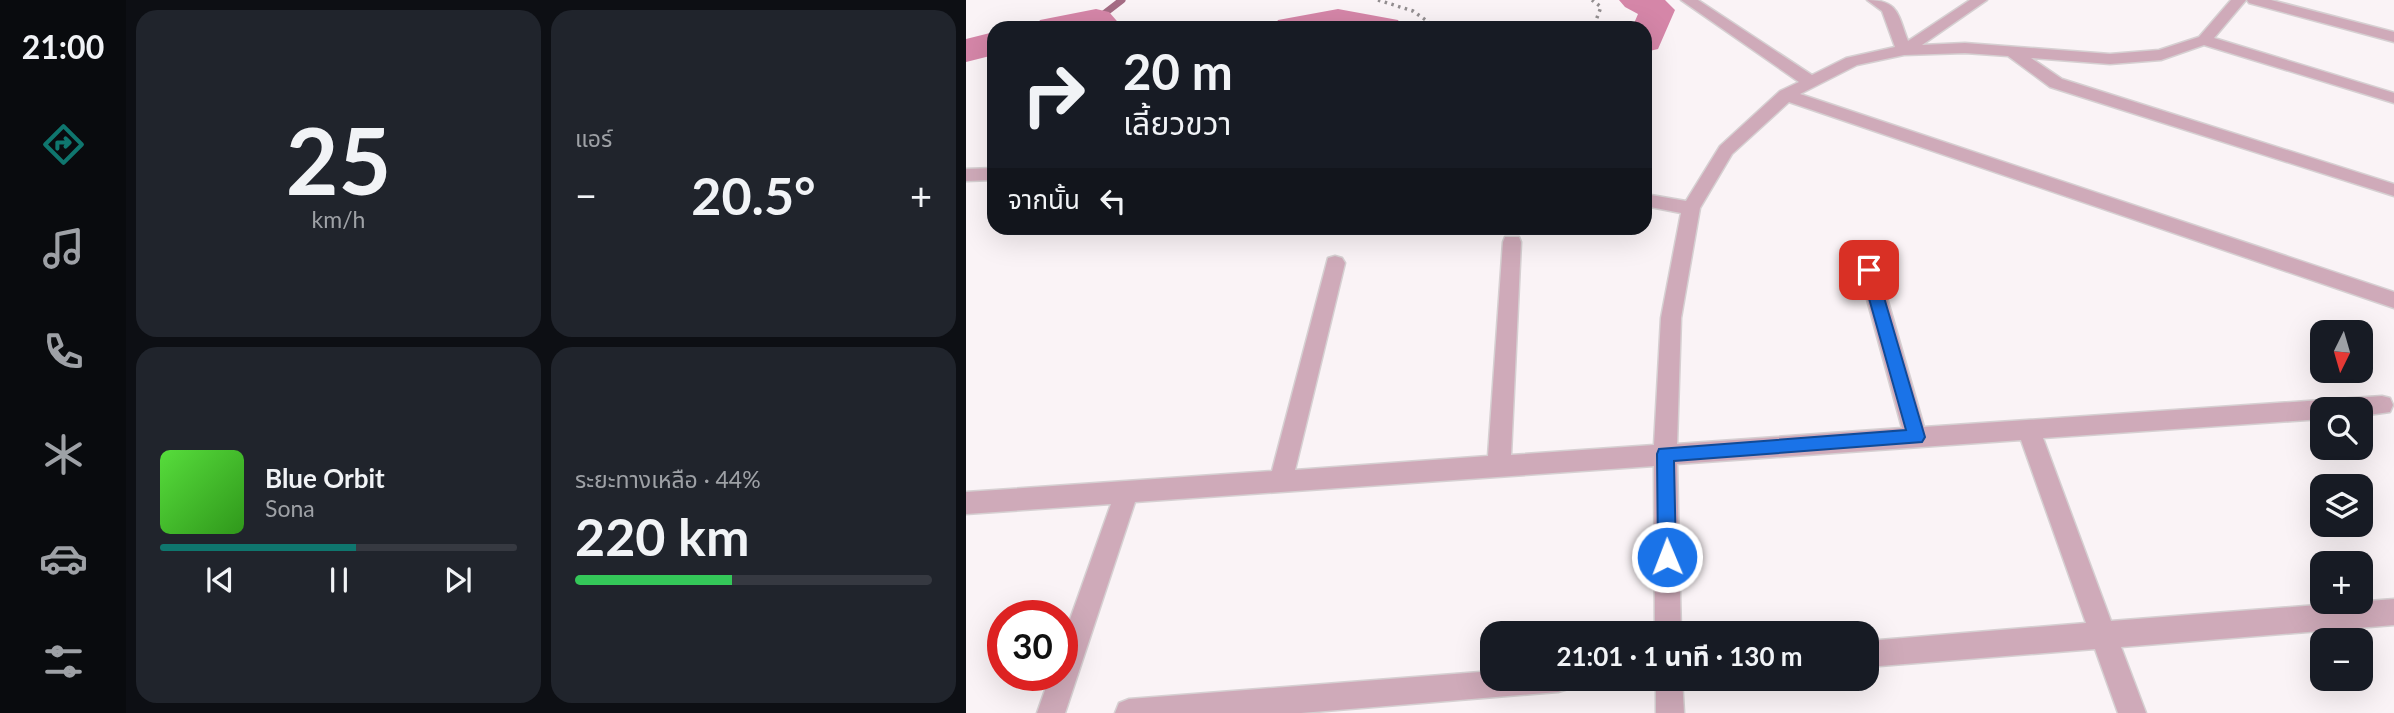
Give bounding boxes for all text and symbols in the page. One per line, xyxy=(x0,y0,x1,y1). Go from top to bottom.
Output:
text: 21:00 xyxy=(22,27,104,66)
text: 20 m xyxy=(1123,42,1233,100)
icon: right xyxy=(1008,49,1099,140)
text: เลี้ยวขวา xyxy=(1123,103,1231,142)
text: 25 xyxy=(286,105,391,214)
icon: directions xyxy=(39,120,88,169)
text: แอร์ xyxy=(575,124,612,152)
text: 20.5° xyxy=(691,164,816,226)
text: − xyxy=(575,172,597,218)
text: + xyxy=(910,172,932,218)
icon: left xyxy=(1094,182,1132,220)
text: จากนั้น xyxy=(1008,183,1080,215)
text: km/h xyxy=(312,205,365,233)
icon: music xyxy=(39,224,88,273)
pin xyxy=(1839,240,1899,300)
icon: arrive xyxy=(1850,251,1888,289)
north arrow xyxy=(2310,320,2373,383)
map controls xyxy=(2310,320,2373,691)
icon: phone xyxy=(39,327,88,376)
button: search xyxy=(2310,397,2373,460)
icon: climate xyxy=(39,430,88,479)
text: Blue Orbit xyxy=(265,462,385,494)
text: ระยะทางเหลือ · 44% xyxy=(575,465,761,493)
button: layers xyxy=(2310,474,2373,537)
text: Sona xyxy=(265,494,315,522)
text: 220 km xyxy=(575,505,749,567)
position arrow xyxy=(1630,520,1704,594)
icon: car xyxy=(39,534,88,583)
button: + xyxy=(2310,551,2373,614)
icon: previous xyxy=(201,561,239,599)
icon: pause xyxy=(320,561,358,599)
icon: next xyxy=(439,561,477,599)
speed limit sign: 30 xyxy=(987,600,1078,691)
button: − xyxy=(2310,628,2373,691)
icon: filters xyxy=(39,637,88,686)
text: 21:01 · 1 นาที · 130 m xyxy=(1556,640,1803,672)

